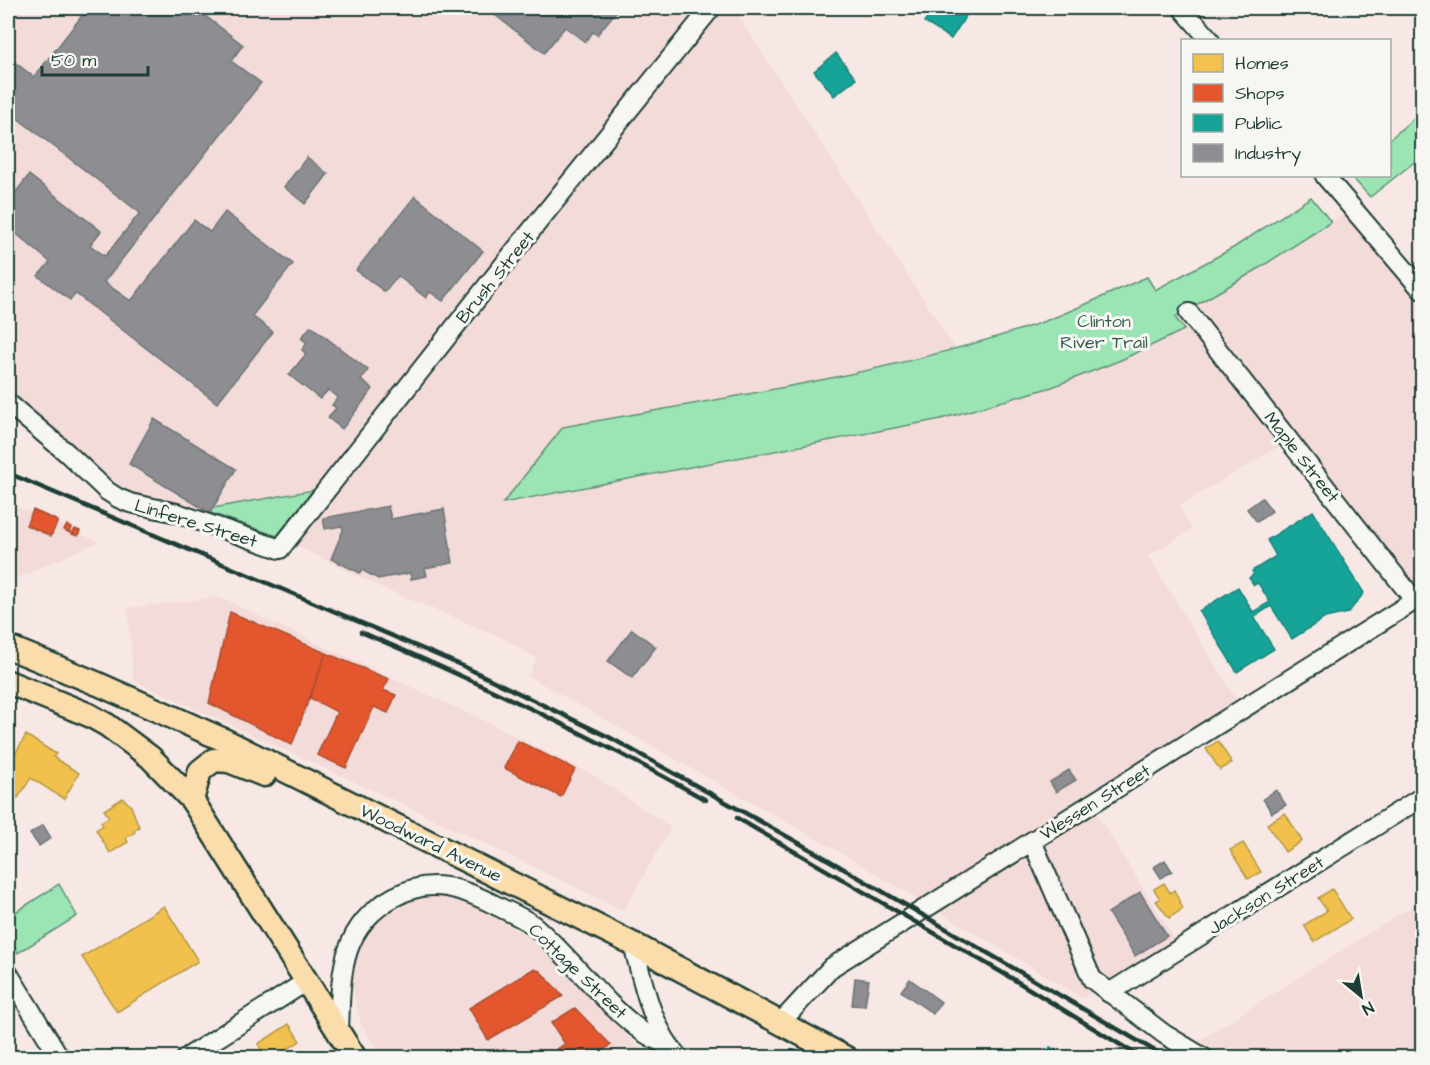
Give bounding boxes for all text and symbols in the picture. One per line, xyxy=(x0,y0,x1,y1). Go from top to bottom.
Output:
scale bar xyxy=(42,39,148,77)
legend xyxy=(1181,39,1391,177)
text: 50 m xyxy=(51,48,96,73)
text: Homes xyxy=(1235,51,1289,76)
text: Shops xyxy=(1235,81,1285,106)
text: Public xyxy=(1235,111,1283,136)
text: Industry xyxy=(1235,141,1301,167)
street label: Brush Street xyxy=(450,225,541,329)
park label: Clinton River Trail xyxy=(1060,309,1148,355)
street label: Maple Street xyxy=(1258,407,1346,509)
street label: Linfere Street xyxy=(131,493,261,554)
street label: Wessen Street xyxy=(1035,758,1156,846)
street label: Woodward Avenue xyxy=(356,798,506,889)
street label: Jackson Street xyxy=(1204,849,1329,941)
street label: Cottage Street xyxy=(522,918,633,1026)
north arrow xyxy=(1331,966,1391,1026)
text: N xyxy=(1358,996,1378,1020)

